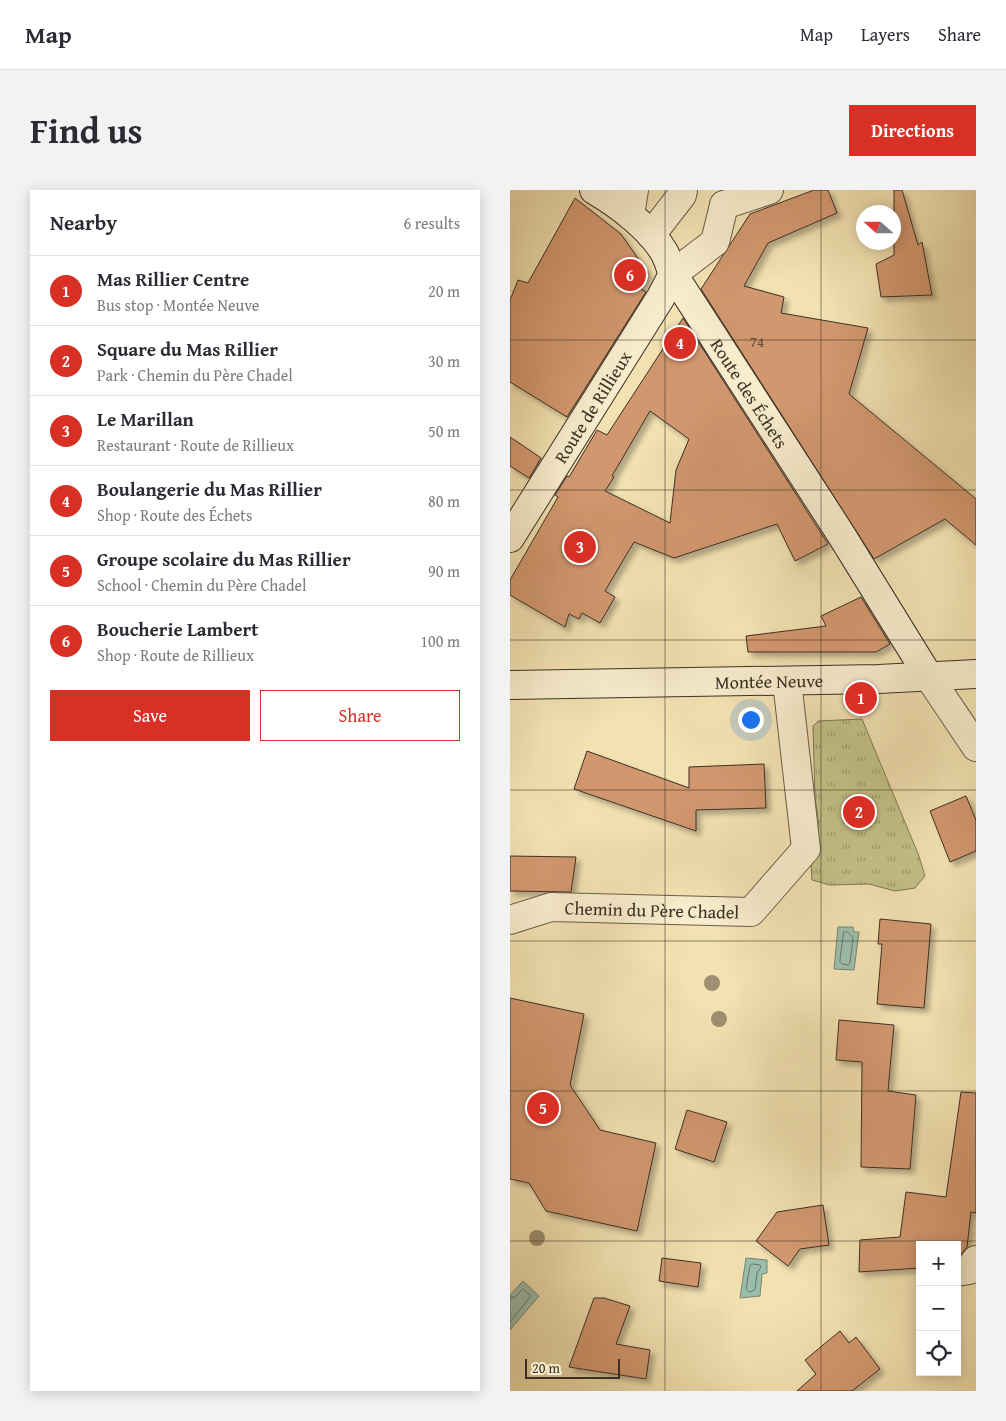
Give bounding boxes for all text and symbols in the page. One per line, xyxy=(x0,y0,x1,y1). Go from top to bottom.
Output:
text: Map xyxy=(25,17,72,52)
text: Map xyxy=(800,21,833,48)
text: Layers xyxy=(861,21,910,48)
text: Share xyxy=(938,21,981,48)
text: Find us xyxy=(30,105,143,156)
button: Directions xyxy=(849,105,976,156)
north arrow xyxy=(856,205,901,250)
text: Nearby xyxy=(50,207,117,238)
text: 6 results xyxy=(403,211,460,235)
pin: 6 xyxy=(614,256,646,294)
text: Mas Rillier Centre xyxy=(97,265,249,293)
text: 1 xyxy=(62,279,70,303)
text: 20 m xyxy=(428,279,460,303)
text: Bus stop · Montée Neuve xyxy=(97,293,259,317)
pin: 4 xyxy=(664,324,696,362)
house number: 74 xyxy=(750,331,764,352)
street label: Route des Échets xyxy=(704,333,795,454)
text: Square du Mas Rillier xyxy=(97,335,278,363)
street label: Route de Rillieux xyxy=(547,344,638,468)
text: 2 xyxy=(62,349,70,373)
text: 30 m xyxy=(428,349,460,373)
text: Park · Chemin du Père Chadel xyxy=(97,363,293,387)
text: Le Marillan xyxy=(97,405,194,433)
text: 3 xyxy=(62,419,70,443)
text: 50 m xyxy=(428,419,460,443)
text: Restaurant · Route de Rillieux xyxy=(97,433,294,457)
text: Boulangerie du Mas Rillier xyxy=(97,475,322,503)
text: 4 xyxy=(62,489,70,513)
text: 80 m xyxy=(428,489,460,513)
text: Shop · Route des Échets xyxy=(97,503,252,527)
pin: 3 xyxy=(564,528,596,566)
text: Groupe scolaire du Mas Rillier xyxy=(97,545,351,573)
text: 5 xyxy=(62,559,70,583)
text: 90 m xyxy=(428,559,460,583)
text: School · Chemin du Père Chadel xyxy=(97,573,306,597)
text: Boucherie Lambert xyxy=(97,615,258,643)
text: 6 xyxy=(62,629,70,653)
text: 100 m xyxy=(420,629,460,653)
text: Shop · Route de Rillieux xyxy=(97,643,254,667)
street label: Montée Neuve xyxy=(715,666,823,695)
pin: 1 xyxy=(845,679,877,717)
button: Save xyxy=(50,690,250,741)
button: Share xyxy=(260,690,460,741)
your location xyxy=(738,707,764,733)
pin: 2 xyxy=(843,793,875,831)
street label: Chemin du Père Chadel xyxy=(564,894,740,925)
pin: 5 xyxy=(527,1089,559,1127)
map controls xyxy=(916,1241,961,1376)
button: + xyxy=(916,1241,961,1286)
button: − xyxy=(916,1286,961,1331)
button: locate xyxy=(916,1331,961,1376)
scale bar xyxy=(525,1356,620,1379)
text: 20 m xyxy=(532,1358,560,1378)

